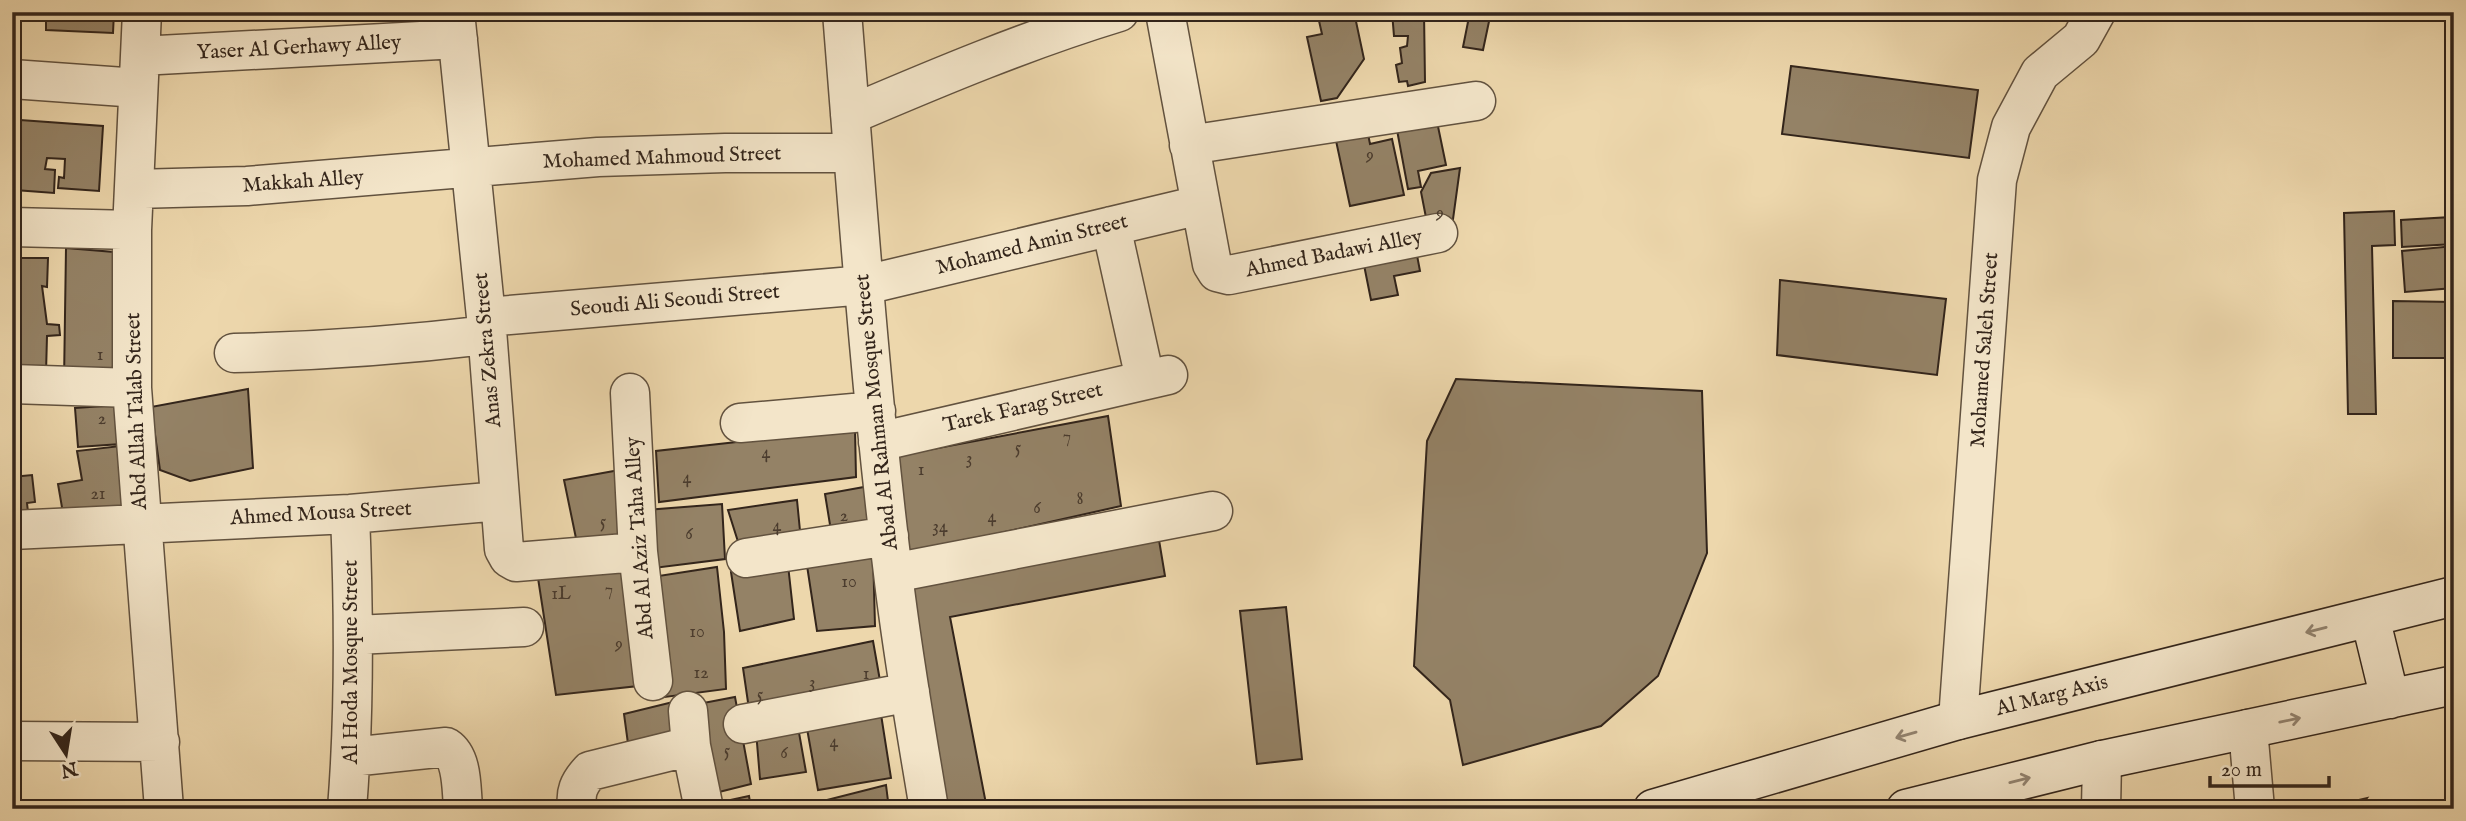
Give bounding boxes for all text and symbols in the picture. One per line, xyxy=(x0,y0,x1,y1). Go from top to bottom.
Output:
street label: Yaser Al Gerhawy Alley xyxy=(196,29,403,67)
street label: Mohamed Mahmoud Street xyxy=(542,140,782,176)
house number: 9 xyxy=(1365,144,1374,167)
street label: Makkah Alley xyxy=(241,164,365,200)
house number: 9 xyxy=(1435,202,1444,225)
street label: Mohamed Amin Street xyxy=(933,208,1131,282)
street label: Ahmed Badawi Alley xyxy=(1242,224,1425,285)
street label: Mohamed Saleh Street xyxy=(1965,251,2005,449)
street label: Anas Zekra Street xyxy=(468,271,508,430)
street label: Abad Al Rahman Mosque Street xyxy=(849,272,905,553)
street label: Seoudi Ali Seoudi Street xyxy=(569,278,781,324)
street label: Abd Allah Talab Street xyxy=(120,312,154,511)
house number: 1 xyxy=(97,344,103,367)
street label: Tarek Farag Street xyxy=(941,377,1105,439)
house number: 2 xyxy=(98,408,106,431)
house number: 7 xyxy=(1063,426,1071,449)
street label: Abd Al Aziz Taha Alley xyxy=(619,435,661,641)
house number: 5 xyxy=(1015,437,1022,460)
house number: 4 xyxy=(762,442,771,465)
house number: 3 xyxy=(966,448,972,471)
house number: 1 xyxy=(918,459,924,482)
house number: 4 xyxy=(683,467,692,490)
house number: 21 xyxy=(90,483,106,506)
house number: 8 xyxy=(1076,488,1084,511)
street label: Ahmed Mousa Street xyxy=(229,496,412,532)
house number: 6 xyxy=(1033,497,1041,520)
house number: 2 xyxy=(840,505,848,528)
house number: 4 xyxy=(988,506,997,529)
house number: 5 xyxy=(600,511,607,534)
house number: 4 xyxy=(773,515,782,538)
house number: 34 xyxy=(932,516,948,539)
house number: 6 xyxy=(685,523,693,546)
street label: Al Hoda Mosque Street xyxy=(338,560,365,765)
house number: 10 xyxy=(841,571,857,594)
house number: 7 xyxy=(605,579,613,602)
house number: 1L xyxy=(551,583,571,606)
house number: 10 xyxy=(689,621,705,644)
one-way arrow xyxy=(2305,624,2328,637)
house number: 9 xyxy=(614,633,623,656)
house number: 12 xyxy=(693,662,709,685)
house number: 1 xyxy=(863,663,869,686)
street label: Al Marg Axis xyxy=(1992,669,2111,723)
house number: 3 xyxy=(809,672,815,695)
house number: 5 xyxy=(757,684,764,707)
one-way arrow xyxy=(2278,713,2301,727)
north arrow xyxy=(32,720,102,790)
one-way arrow xyxy=(1895,729,1917,742)
house number: 4 xyxy=(830,731,839,754)
house number: 5 xyxy=(724,740,731,763)
house number: 6 xyxy=(780,742,788,765)
scale bar xyxy=(2210,744,2330,788)
text: N xyxy=(58,755,81,782)
text: 20 m xyxy=(2221,757,2262,784)
one-way arrow xyxy=(2008,773,2031,787)

